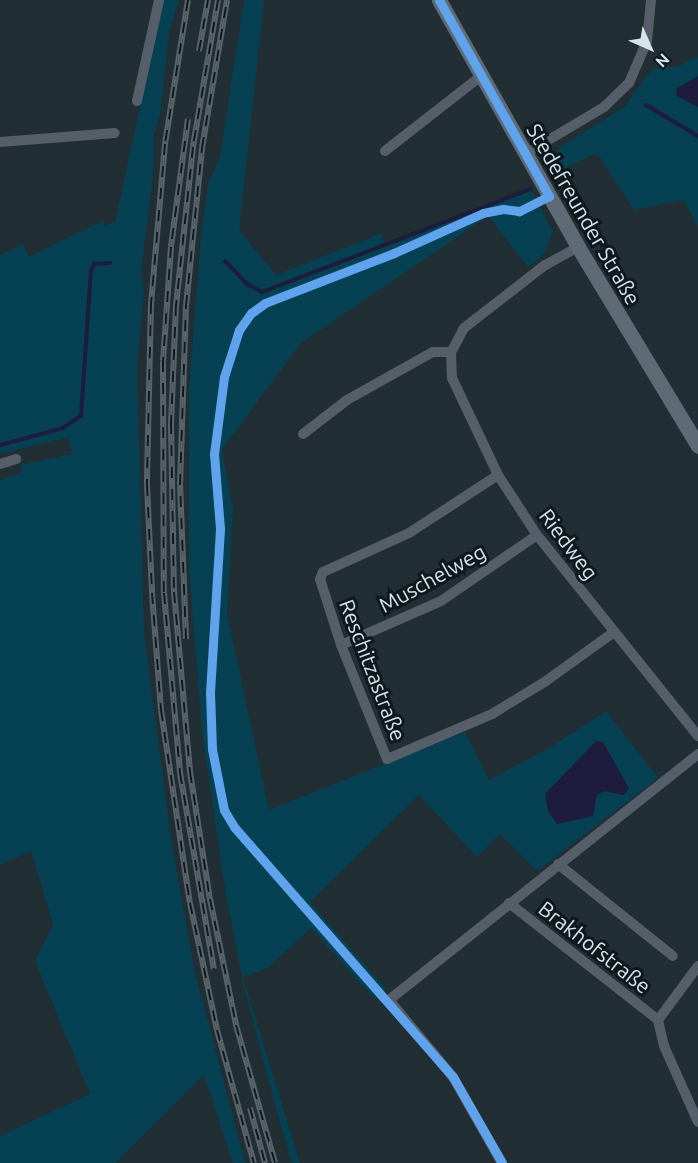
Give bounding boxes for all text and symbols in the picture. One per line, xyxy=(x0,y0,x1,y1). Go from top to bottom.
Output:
north arrow xyxy=(620,18,680,78)
text: N xyxy=(652,50,673,71)
street label: Stedefreunder Straße xyxy=(522,119,646,309)
street label: Riedweg xyxy=(534,504,604,584)
street label: Muschelweg xyxy=(374,538,490,618)
street label: Reschitzastraße xyxy=(334,596,412,744)
street label: Brakhofstraße xyxy=(534,895,656,999)

